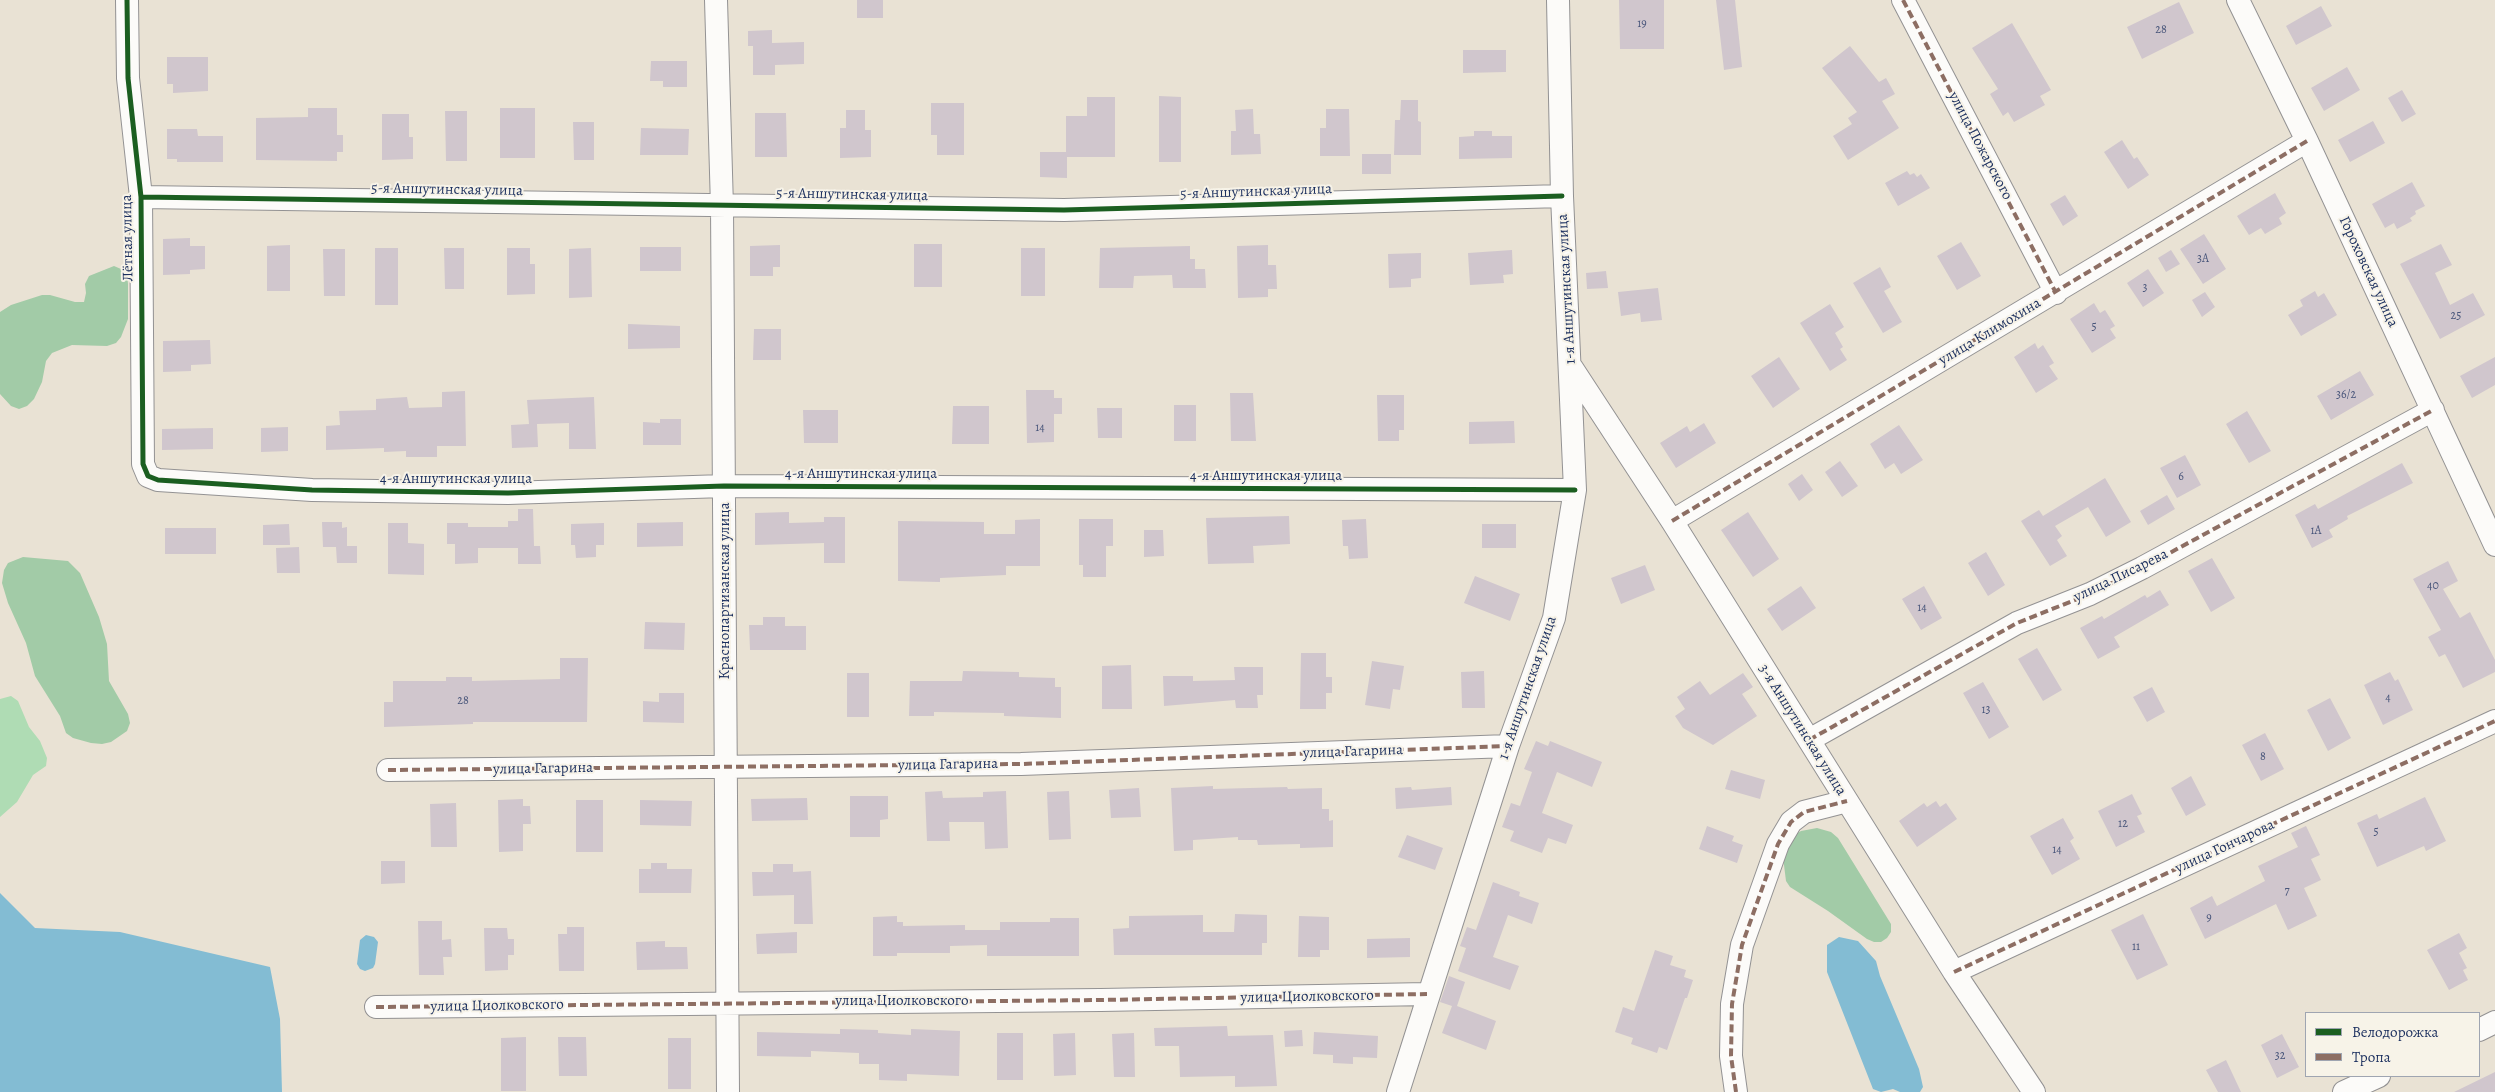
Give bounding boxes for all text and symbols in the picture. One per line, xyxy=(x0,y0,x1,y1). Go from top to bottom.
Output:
house number: 19 xyxy=(1637,17,1647,31)
house number: 28 xyxy=(2155,23,2167,37)
street label: улица Пожарского xyxy=(1944,89,2016,203)
street label: 5-я Аншутинская улица xyxy=(371,180,523,200)
street label: 5-я Аншутинская улица xyxy=(1180,180,1332,204)
street label: 5-я Аншутинская улица xyxy=(776,185,928,205)
street label: Лётная улица xyxy=(118,194,138,282)
street label: 1-я Аншутинская улица xyxy=(1554,213,1580,365)
street label: Гороховская улица xyxy=(2334,214,2402,330)
house number: 3А xyxy=(2197,252,2209,266)
house number: 3 xyxy=(2143,281,2147,295)
street label: улица Климохина xyxy=(1936,294,2044,370)
house number: 25 xyxy=(2451,309,2461,323)
house number: 5 xyxy=(2091,320,2097,334)
house number: 36/2 xyxy=(2336,388,2356,402)
house number: 14 xyxy=(1035,421,1045,435)
street label: 4-я Аншутинская улица xyxy=(785,465,937,483)
street label: 4-я Аншутинская улица xyxy=(1190,467,1342,485)
street label: 4-я Аншутинская улица xyxy=(380,470,532,488)
house number: 6 xyxy=(2178,470,2184,484)
street label: Краснопартизанская улица xyxy=(716,502,734,680)
house number: 1А xyxy=(2310,524,2322,538)
street label: улица Писарева xyxy=(2071,545,2171,607)
house number: 40 xyxy=(2427,579,2439,593)
house number: 14 xyxy=(1917,601,1927,615)
street label: 1-я Аншутинская улица xyxy=(1495,614,1561,762)
street label: 3-я Аншутинская улица xyxy=(1754,661,1850,799)
house number: 4 xyxy=(2385,691,2391,705)
house number: 28 xyxy=(457,694,469,708)
house number: 13 xyxy=(1981,703,1991,717)
street label: улица Гагарина xyxy=(1303,741,1403,763)
house number: 8 xyxy=(2260,750,2266,764)
street label: улица Гагарина xyxy=(898,755,998,775)
street label: улица Гагарина xyxy=(493,759,593,779)
street label: улица Гончарова xyxy=(2172,816,2278,878)
house number: 12 xyxy=(2118,817,2128,831)
house number: 5 xyxy=(2373,825,2379,839)
house number: 14 xyxy=(2052,843,2062,857)
house number: 7 xyxy=(2284,884,2290,898)
house number: 9 xyxy=(2206,911,2212,925)
house number: 11 xyxy=(2132,940,2140,954)
street label: улица Циолковского xyxy=(1240,987,1374,1007)
street label: улица Циолковского xyxy=(835,992,969,1010)
street label: улица Циолковского xyxy=(430,996,564,1016)
legend xyxy=(2305,1012,2480,1077)
text: Велодорожка xyxy=(2352,1022,2439,1042)
text: Тропа xyxy=(2352,1047,2391,1067)
house number: 32 xyxy=(2275,1049,2285,1063)

